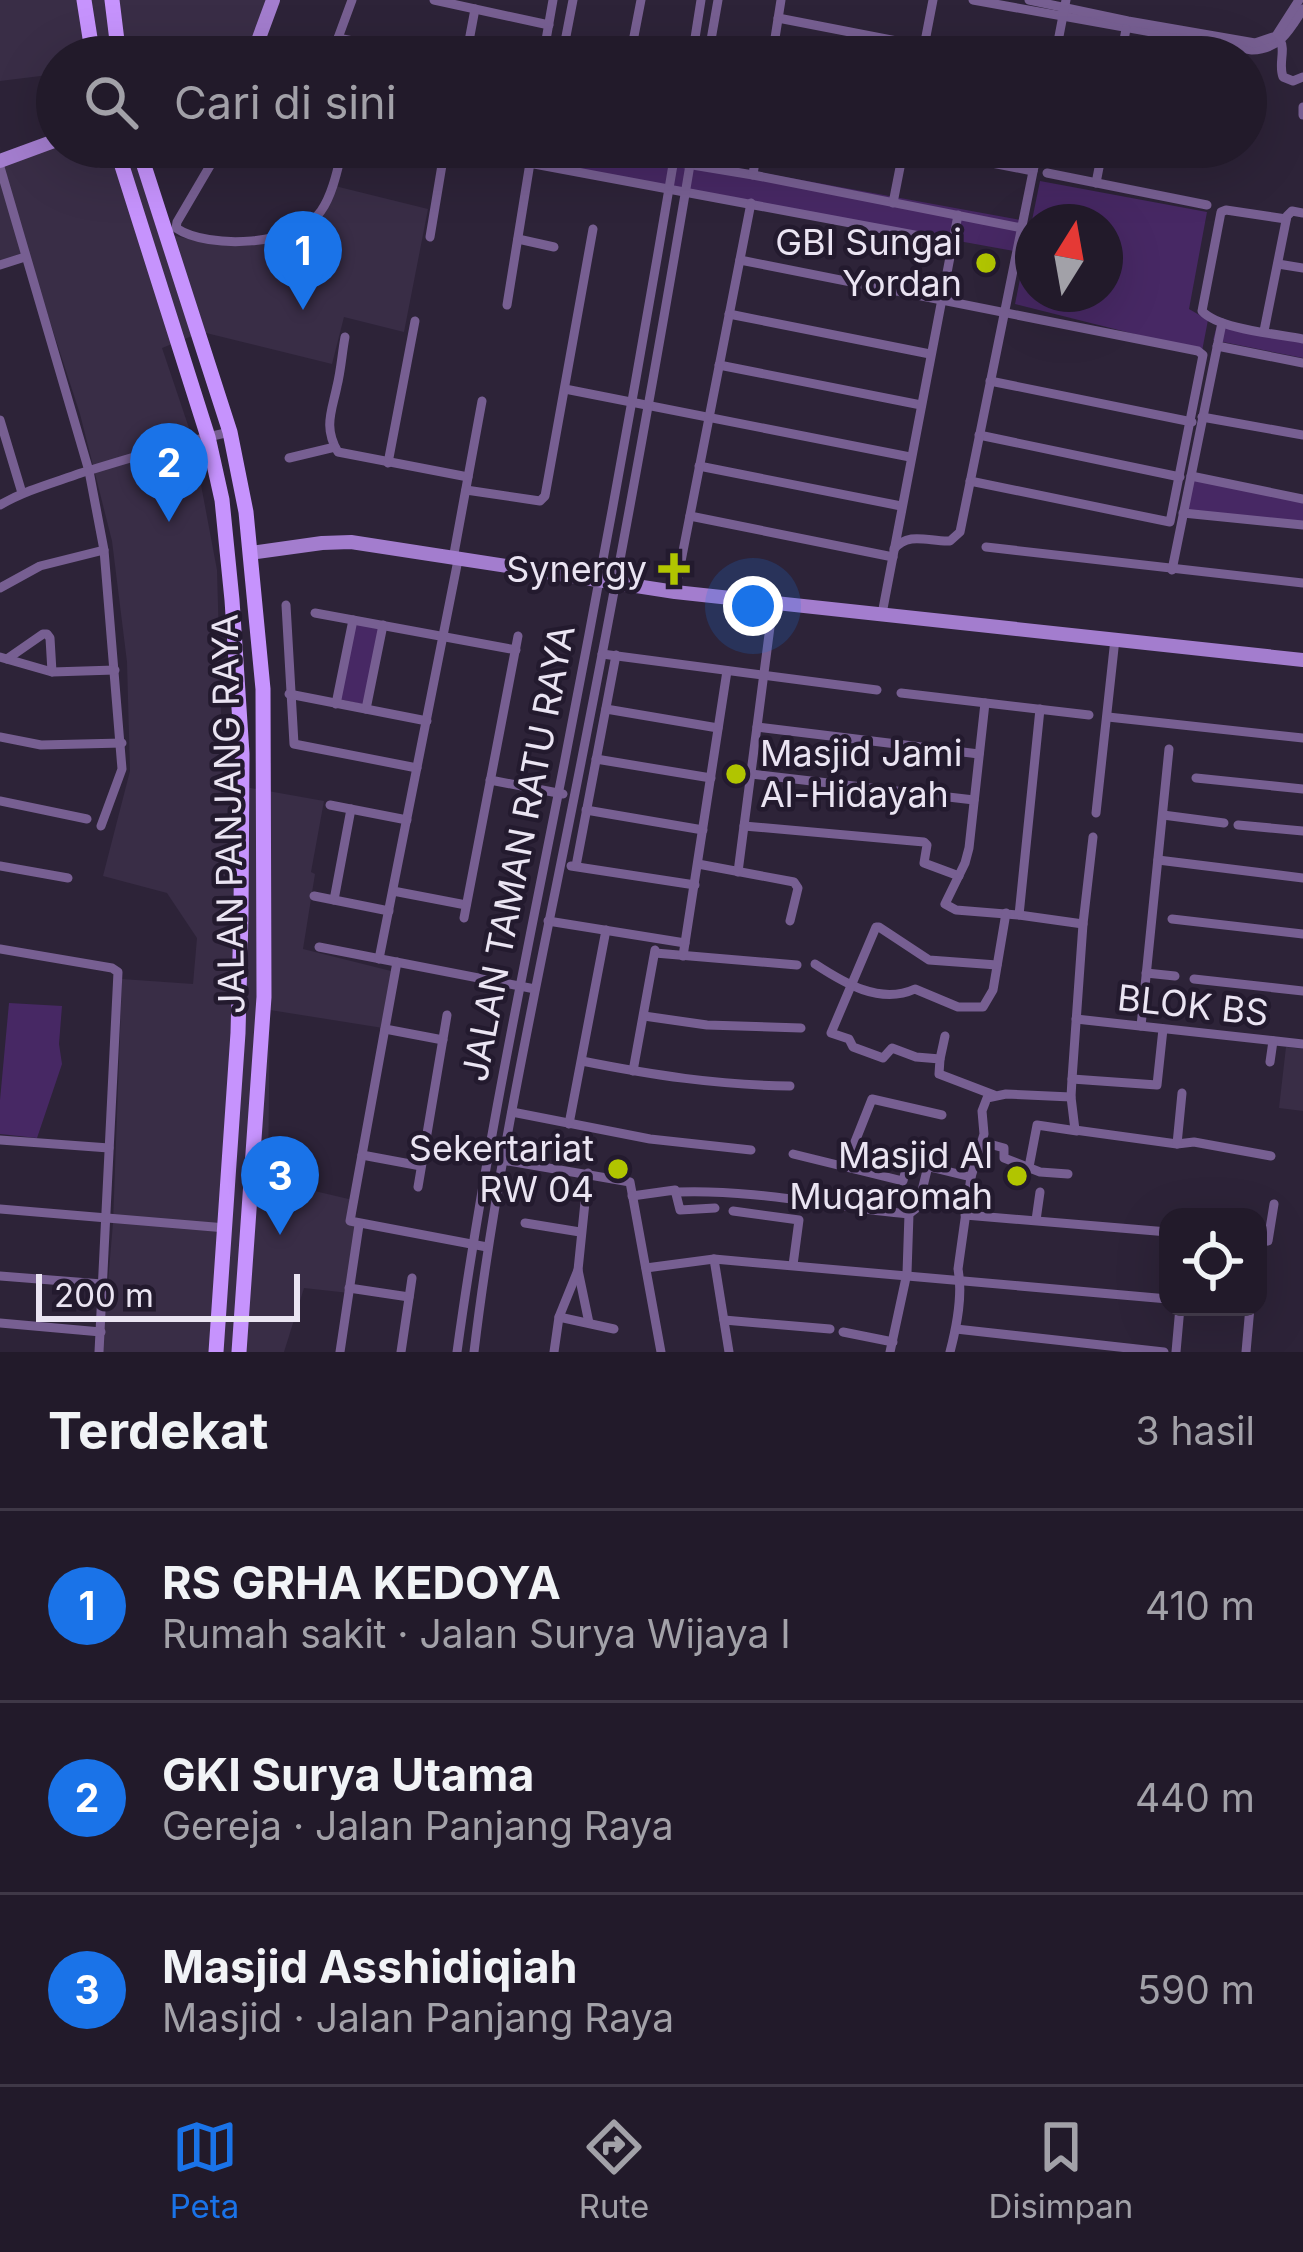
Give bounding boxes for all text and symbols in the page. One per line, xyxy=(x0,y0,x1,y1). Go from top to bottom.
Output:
search box xyxy=(36,36,1267,168)
icon: search xyxy=(78,69,144,135)
text: Cari di sini xyxy=(174,75,397,130)
north arrow xyxy=(1015,204,1123,312)
pin: 1 xyxy=(264,211,342,310)
place label: GBI Sungai Yordan xyxy=(775,220,962,305)
marker: GBI Sungai Yordan xyxy=(973,250,999,276)
pin: 2 xyxy=(130,423,208,522)
place label: Synergy xyxy=(506,547,647,591)
marker: Synergy xyxy=(658,553,690,585)
your location xyxy=(723,576,783,636)
street label: JALAN PANJANG RAYA xyxy=(203,614,253,1014)
street label: JALAN TAMAN RATU RAYA xyxy=(452,621,584,1085)
place label: Masjid Jami Al-Hidayah xyxy=(760,731,962,816)
marker: Masjid Jami Al-Hidayah xyxy=(723,761,749,787)
street label: BLOK BS xyxy=(1115,975,1271,1035)
place label: Sekertariat RW 04 xyxy=(409,1126,594,1211)
place label: Masjid Al Muqaromah xyxy=(789,1133,993,1218)
pin: 3 xyxy=(241,1136,319,1235)
marker: Sekertariat RW 04 xyxy=(605,1156,631,1182)
marker: Masjid Al Muqaromah xyxy=(1004,1163,1030,1189)
map controls xyxy=(1159,1208,1267,1316)
button: locate xyxy=(1159,1208,1267,1316)
scale bar xyxy=(36,1268,300,1321)
text: 200 m xyxy=(54,1275,154,1315)
text: Terdekat xyxy=(48,1400,268,1461)
text: 3 hasil xyxy=(1136,1407,1255,1454)
text: RS GRHA KEDOYA xyxy=(162,1555,561,1610)
text: 1 xyxy=(79,1582,95,1629)
text: 410 m xyxy=(1145,1582,1255,1629)
text: Rumah sakit · Jalan Surya Wijaya I xyxy=(162,1610,791,1657)
text: GKI Surya Utama xyxy=(162,1747,534,1802)
text: 2 xyxy=(75,1774,99,1821)
text: 440 m xyxy=(1135,1774,1255,1821)
text: Gereja · Jalan Panjang Raya xyxy=(162,1802,674,1849)
text: Masjid Asshidiqiah xyxy=(162,1939,578,1994)
text: 3 xyxy=(74,1966,100,2013)
text: 590 m xyxy=(1137,1966,1255,2013)
text: Masjid · Jalan Panjang Raya xyxy=(162,1994,674,2041)
tab: Peta xyxy=(170,2114,239,2226)
tab: Rute xyxy=(579,2114,649,2226)
tab: Disimpan xyxy=(989,2114,1133,2226)

